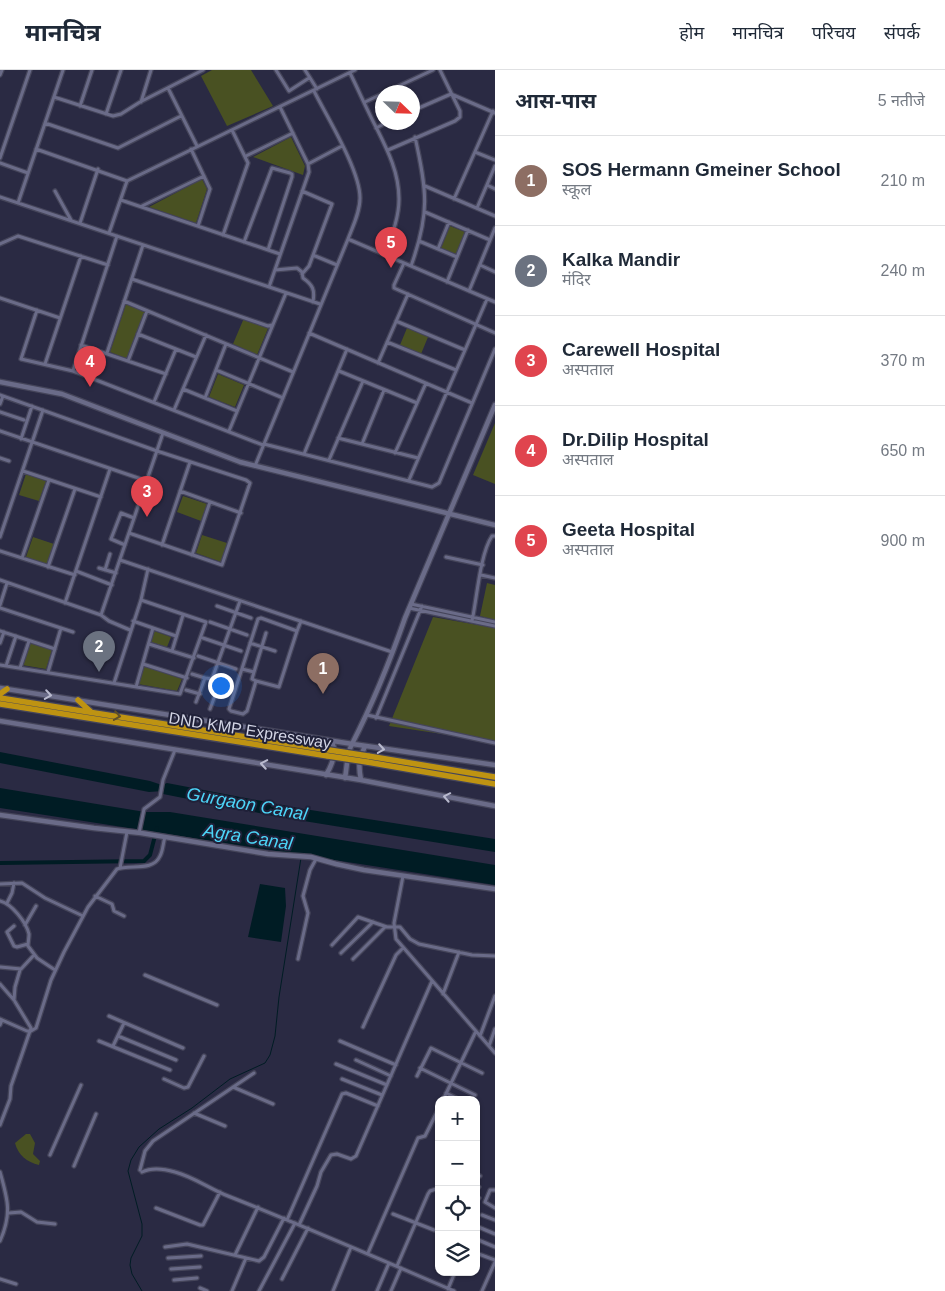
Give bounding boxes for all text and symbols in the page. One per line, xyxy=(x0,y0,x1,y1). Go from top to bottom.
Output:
text: मानचित्र xyxy=(25,19,101,46)
text: होम xyxy=(679,23,704,43)
text: मानचित्र xyxy=(732,23,784,43)
text: परिचय xyxy=(812,23,856,43)
text: संपर्क xyxy=(884,23,920,43)
north arrow xyxy=(375,85,420,130)
text: आस-पास xyxy=(515,89,596,112)
text: 5 नतीजे xyxy=(878,92,925,109)
text: SOS Hermann Gmeiner School xyxy=(562,159,841,180)
text: 1 xyxy=(527,172,535,189)
text: 210 m xyxy=(881,172,925,189)
text: स्कूल xyxy=(562,181,591,198)
pin: 5 xyxy=(375,227,407,268)
text: Kalka Mandir xyxy=(562,249,680,270)
text: 2 xyxy=(527,262,535,279)
text: 240 m xyxy=(881,262,925,279)
text: मंदिर xyxy=(562,271,591,288)
text: Carewell Hospital xyxy=(562,339,720,360)
pin: 4 xyxy=(74,346,106,387)
text: 3 xyxy=(527,352,535,369)
text: 370 m xyxy=(881,352,925,369)
text: अस्पताल xyxy=(562,361,614,378)
text: Dr.Dilip Hospital xyxy=(562,429,709,450)
text: 4 xyxy=(527,442,535,459)
text: 650 m xyxy=(881,442,925,459)
text: अस्पताल xyxy=(562,451,614,468)
pin: 3 xyxy=(131,476,163,517)
text: Geeta Hospital xyxy=(562,519,695,540)
text: 5 xyxy=(527,532,535,549)
text: 900 m xyxy=(881,532,925,549)
text: अस्पताल xyxy=(562,541,614,558)
pin: 2 xyxy=(83,631,115,672)
pin: 1 xyxy=(307,653,339,694)
your location xyxy=(208,673,234,699)
one-way arrow xyxy=(44,690,53,700)
street label: DND KMP Expressway xyxy=(168,709,332,752)
one-way arrow xyxy=(113,710,122,720)
one-way arrow xyxy=(377,743,386,753)
one-way arrow xyxy=(259,760,268,770)
water label: Gurgaon Canal xyxy=(185,784,310,825)
one-way arrow xyxy=(443,792,452,803)
water label: Agra Canal xyxy=(201,820,295,854)
map controls xyxy=(435,1096,480,1276)
button: + xyxy=(435,1096,480,1141)
button: − xyxy=(435,1141,480,1186)
button: locate xyxy=(435,1186,480,1231)
button: layers xyxy=(435,1231,480,1276)

